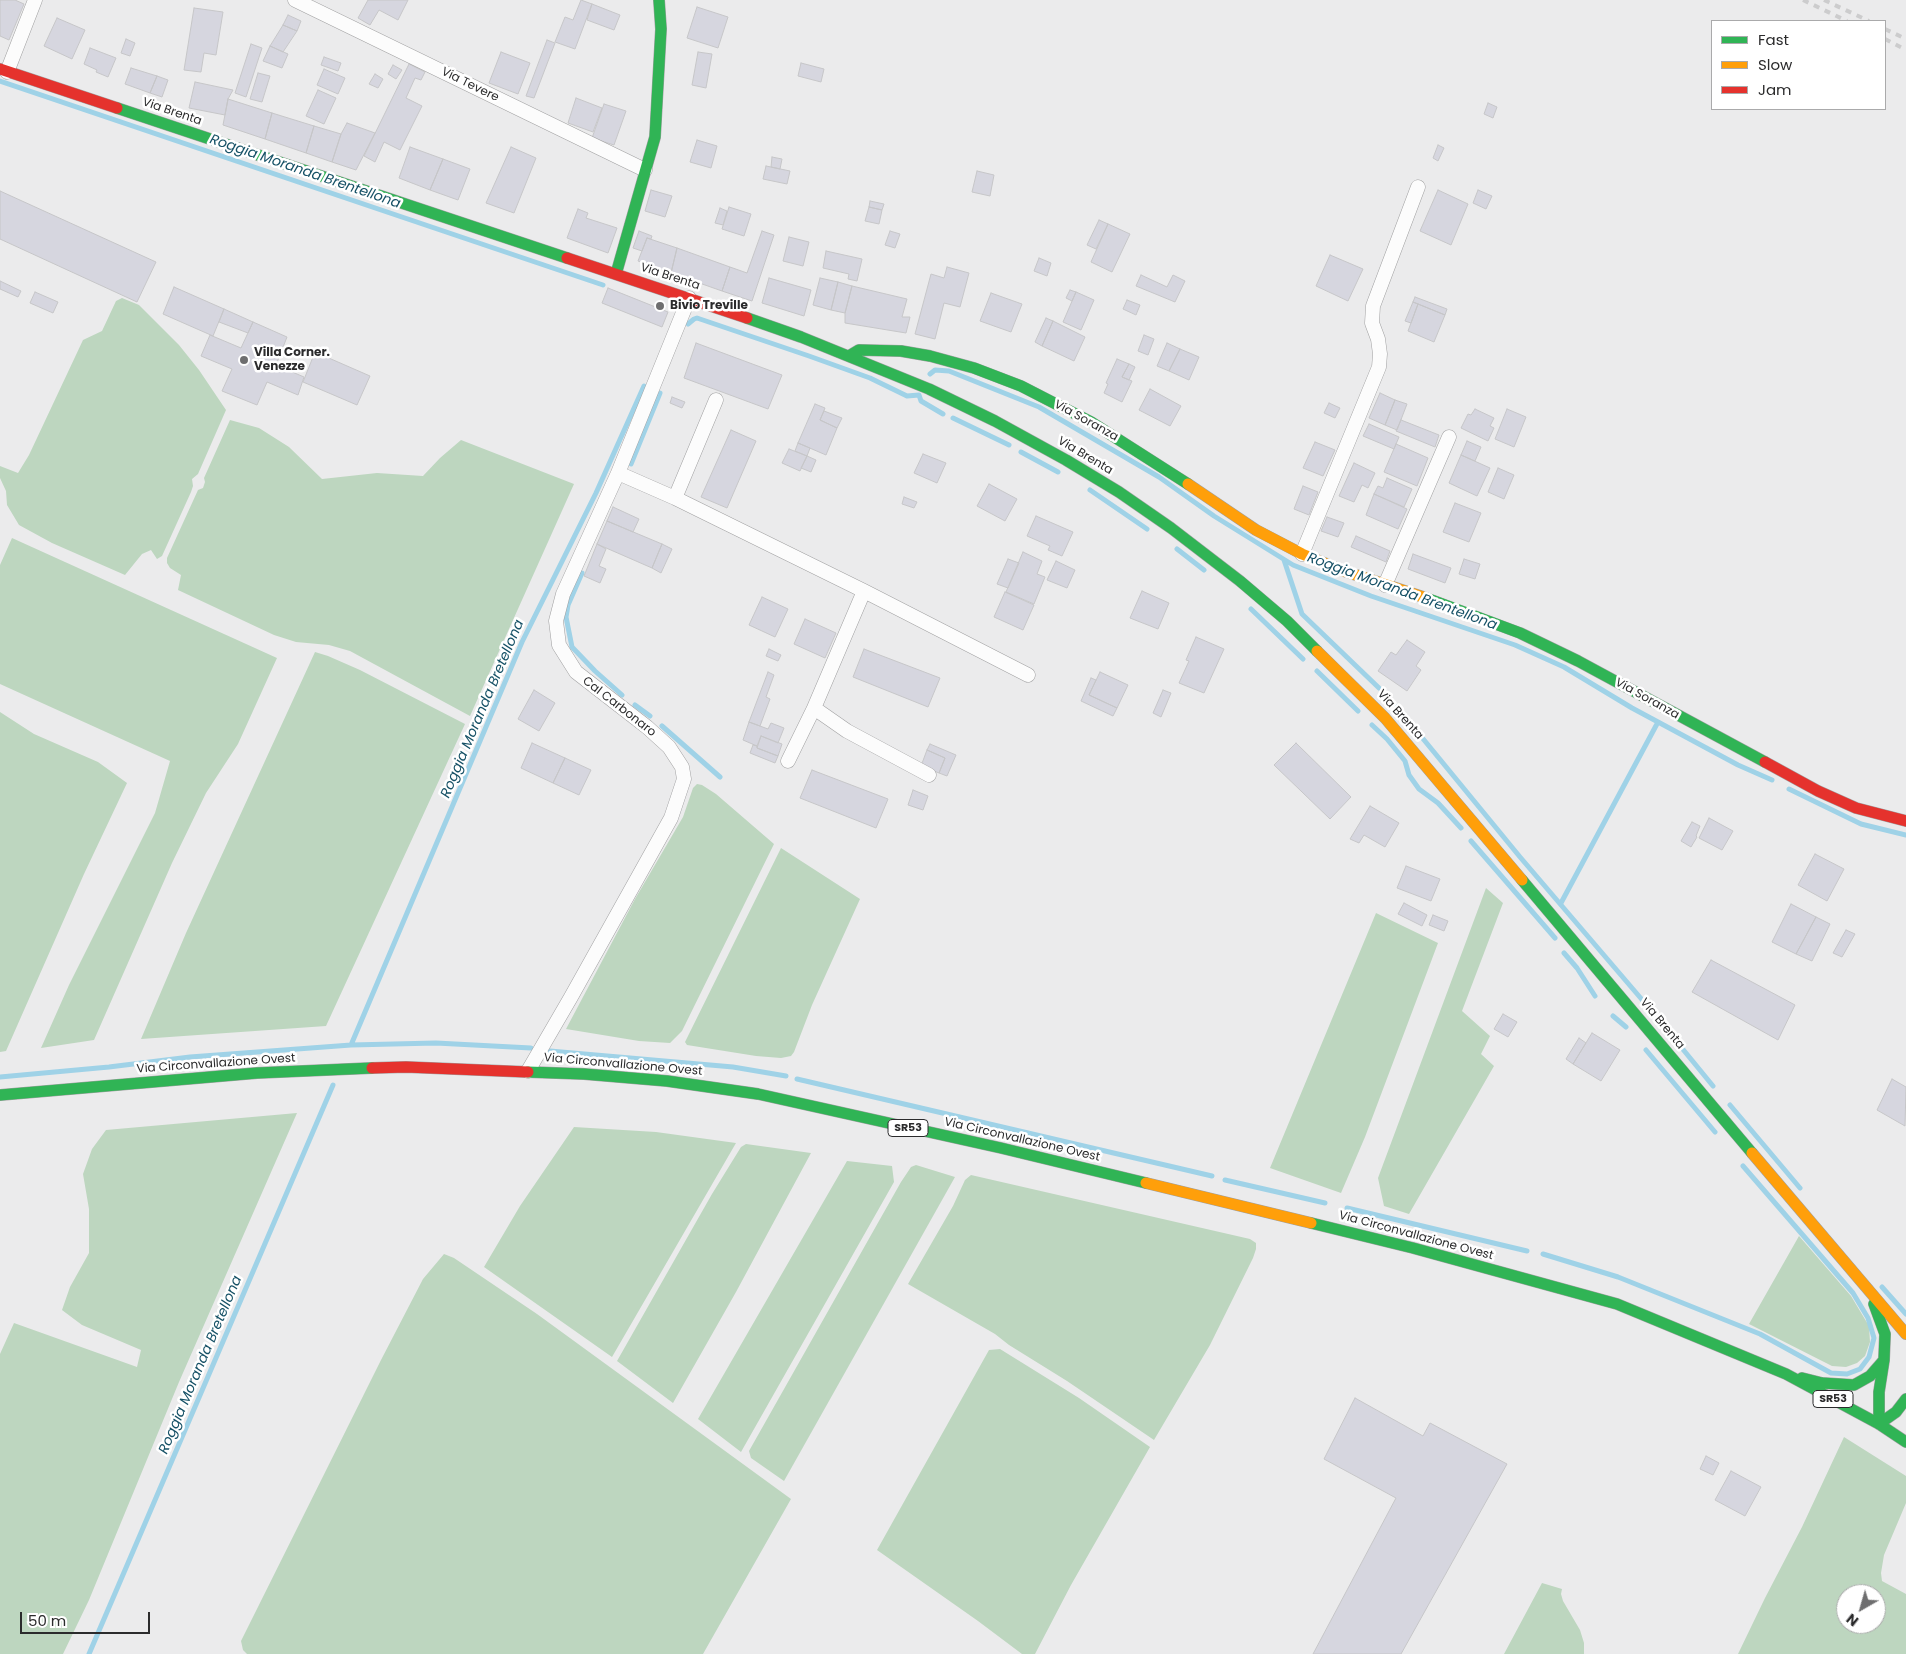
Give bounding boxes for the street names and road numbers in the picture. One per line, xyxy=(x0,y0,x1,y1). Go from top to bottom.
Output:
street label: Via Tevere xyxy=(439,65,501,105)
street label: Via Brenta xyxy=(140,95,204,129)
street label: Via Brenta xyxy=(638,261,702,293)
street label: Via Soranza xyxy=(1051,398,1121,444)
street label: Via Brenta xyxy=(1055,434,1115,478)
street label: Cal Carbonaro xyxy=(579,674,659,740)
street label: Via Soranza xyxy=(1612,676,1682,722)
street label: Via Brenta xyxy=(1374,687,1426,743)
street label: Via Brenta xyxy=(1637,996,1687,1052)
street label: Via Circonvallazione Ovest xyxy=(136,1051,296,1077)
street label: Via Circonvallazione Ovest xyxy=(543,1051,703,1079)
street label: Via Circonvallazione Ovest xyxy=(943,1115,1101,1165)
road number: SR53 xyxy=(888,1120,928,1136)
street label: Via Circonvallazione Ovest xyxy=(1337,1208,1495,1264)
road number: SR53 xyxy=(1813,1390,1853,1408)

